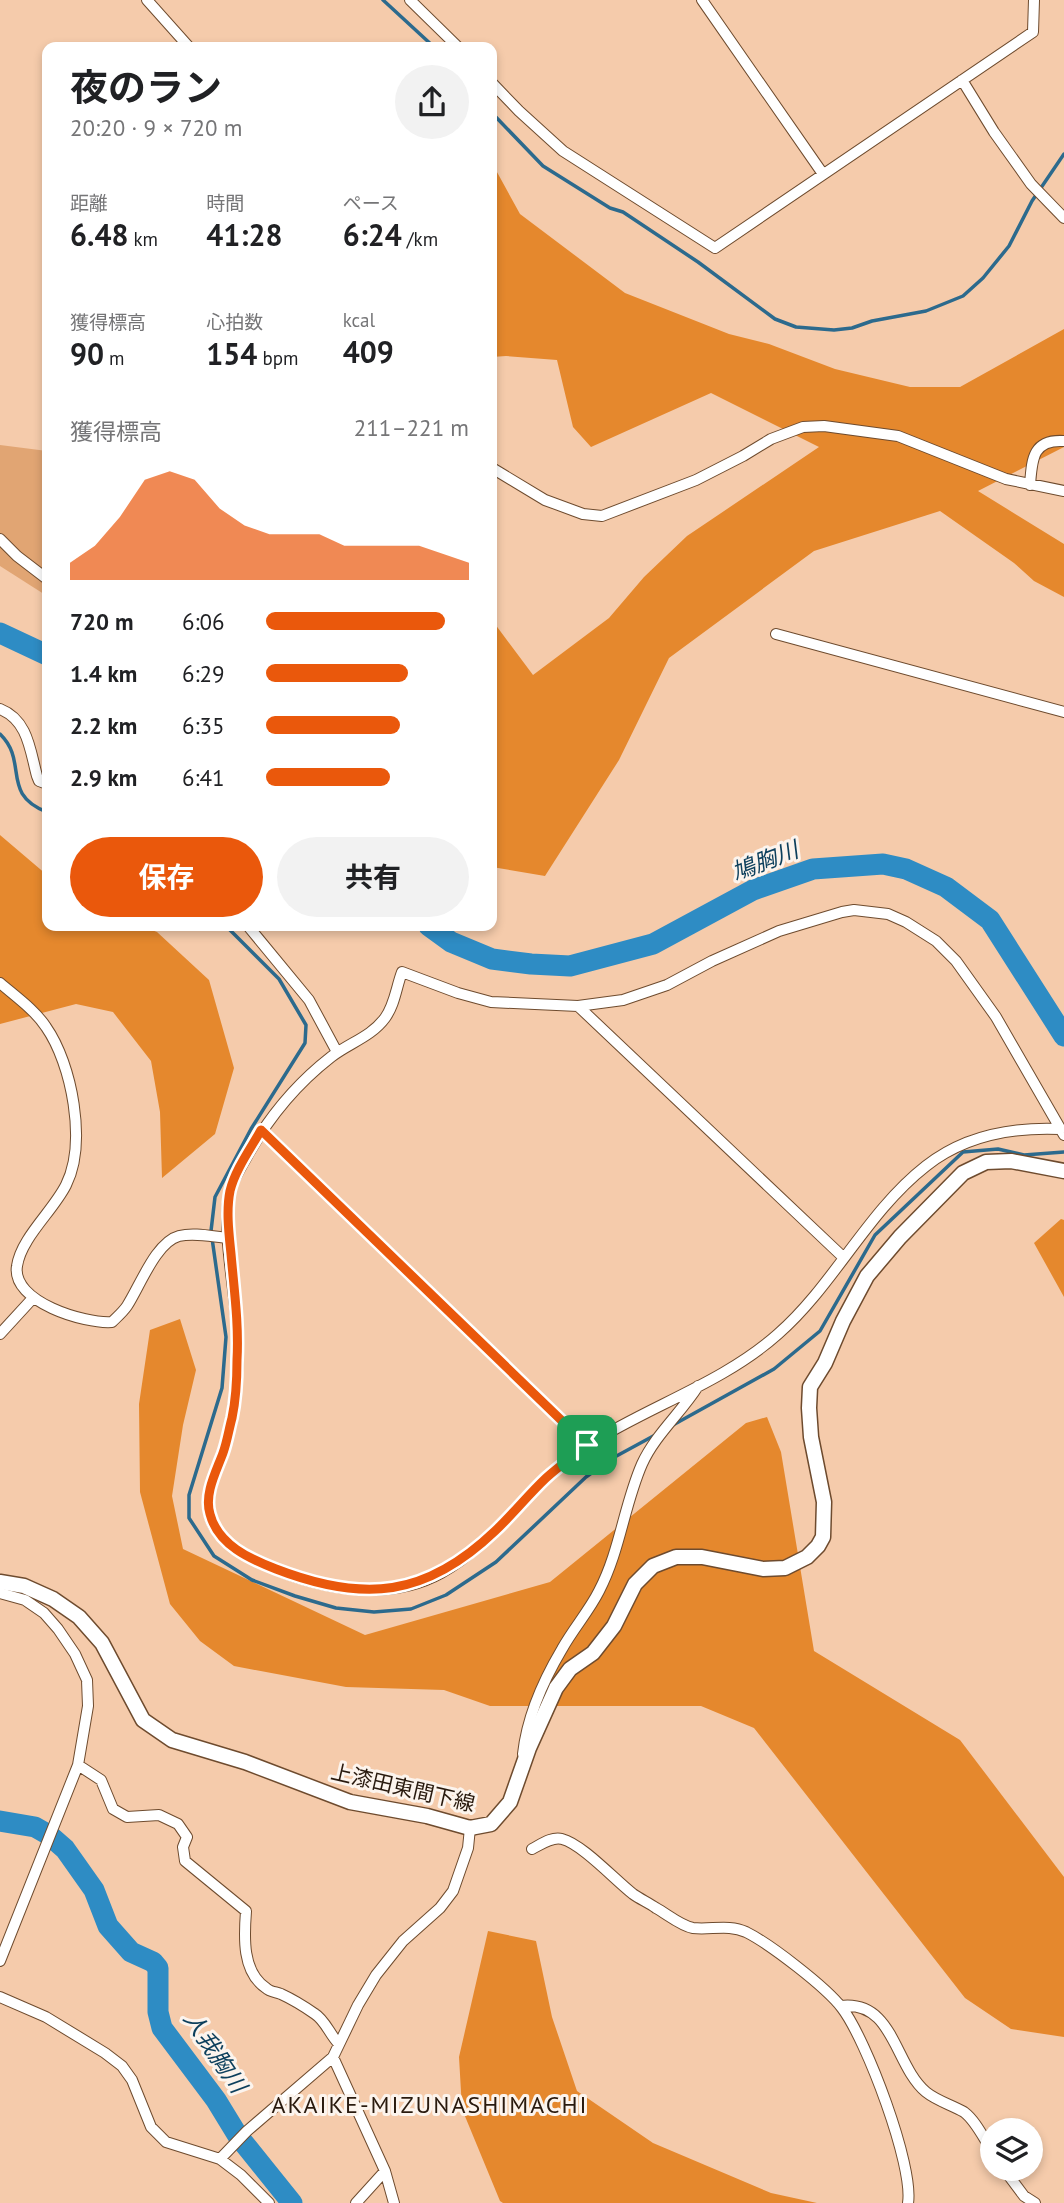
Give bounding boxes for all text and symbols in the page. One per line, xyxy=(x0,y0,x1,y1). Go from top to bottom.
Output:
text: 夜のラン xyxy=(70,62,222,111)
button: share xyxy=(395,65,469,139)
text: 20:20 · 9 × 720 m xyxy=(70,113,242,142)
text: 距離 xyxy=(70,191,108,215)
text: 時間 xyxy=(206,191,244,215)
text: ペース xyxy=(343,191,399,215)
text: 6.48 xyxy=(70,215,128,254)
text: 41:28 xyxy=(206,215,282,254)
text: 6:24 xyxy=(343,215,402,254)
text: km xyxy=(128,227,158,251)
text: /km xyxy=(402,227,438,251)
text: kcal xyxy=(343,308,375,332)
text: 獲得標高 xyxy=(70,310,146,334)
text: 心拍数 xyxy=(206,310,263,334)
text: 409 xyxy=(343,332,394,371)
text: 90 xyxy=(70,334,104,373)
text: 154 xyxy=(206,334,257,373)
text: m xyxy=(104,346,125,370)
text: bpm xyxy=(257,346,298,370)
text: 211–221 m xyxy=(354,413,469,442)
text: 獲得標高 xyxy=(70,417,162,446)
text: 720 m xyxy=(70,607,133,636)
text: 6:06 xyxy=(182,607,225,636)
text: 1.4 km xyxy=(70,659,137,688)
text: 6:29 xyxy=(182,659,225,688)
text: 2.2 km xyxy=(70,711,137,740)
text: 6:35 xyxy=(182,711,225,740)
text: 2.9 km xyxy=(70,763,137,792)
text: 6:41 xyxy=(182,763,225,792)
water label: 鳩胸川 xyxy=(727,834,805,886)
button: 保存 xyxy=(70,837,263,917)
button: 共有 xyxy=(277,837,469,917)
pin xyxy=(557,1415,617,1475)
icon: arrive xyxy=(568,1426,606,1464)
street label: 上漆田東間下線 xyxy=(328,1758,478,1817)
water label: 人我胸川 xyxy=(178,2005,255,2100)
district label: AKAIKE-MIZUNASHIMACHI xyxy=(271,2089,589,2120)
map controls xyxy=(980,2118,1043,2181)
button: layers xyxy=(980,2118,1043,2181)

